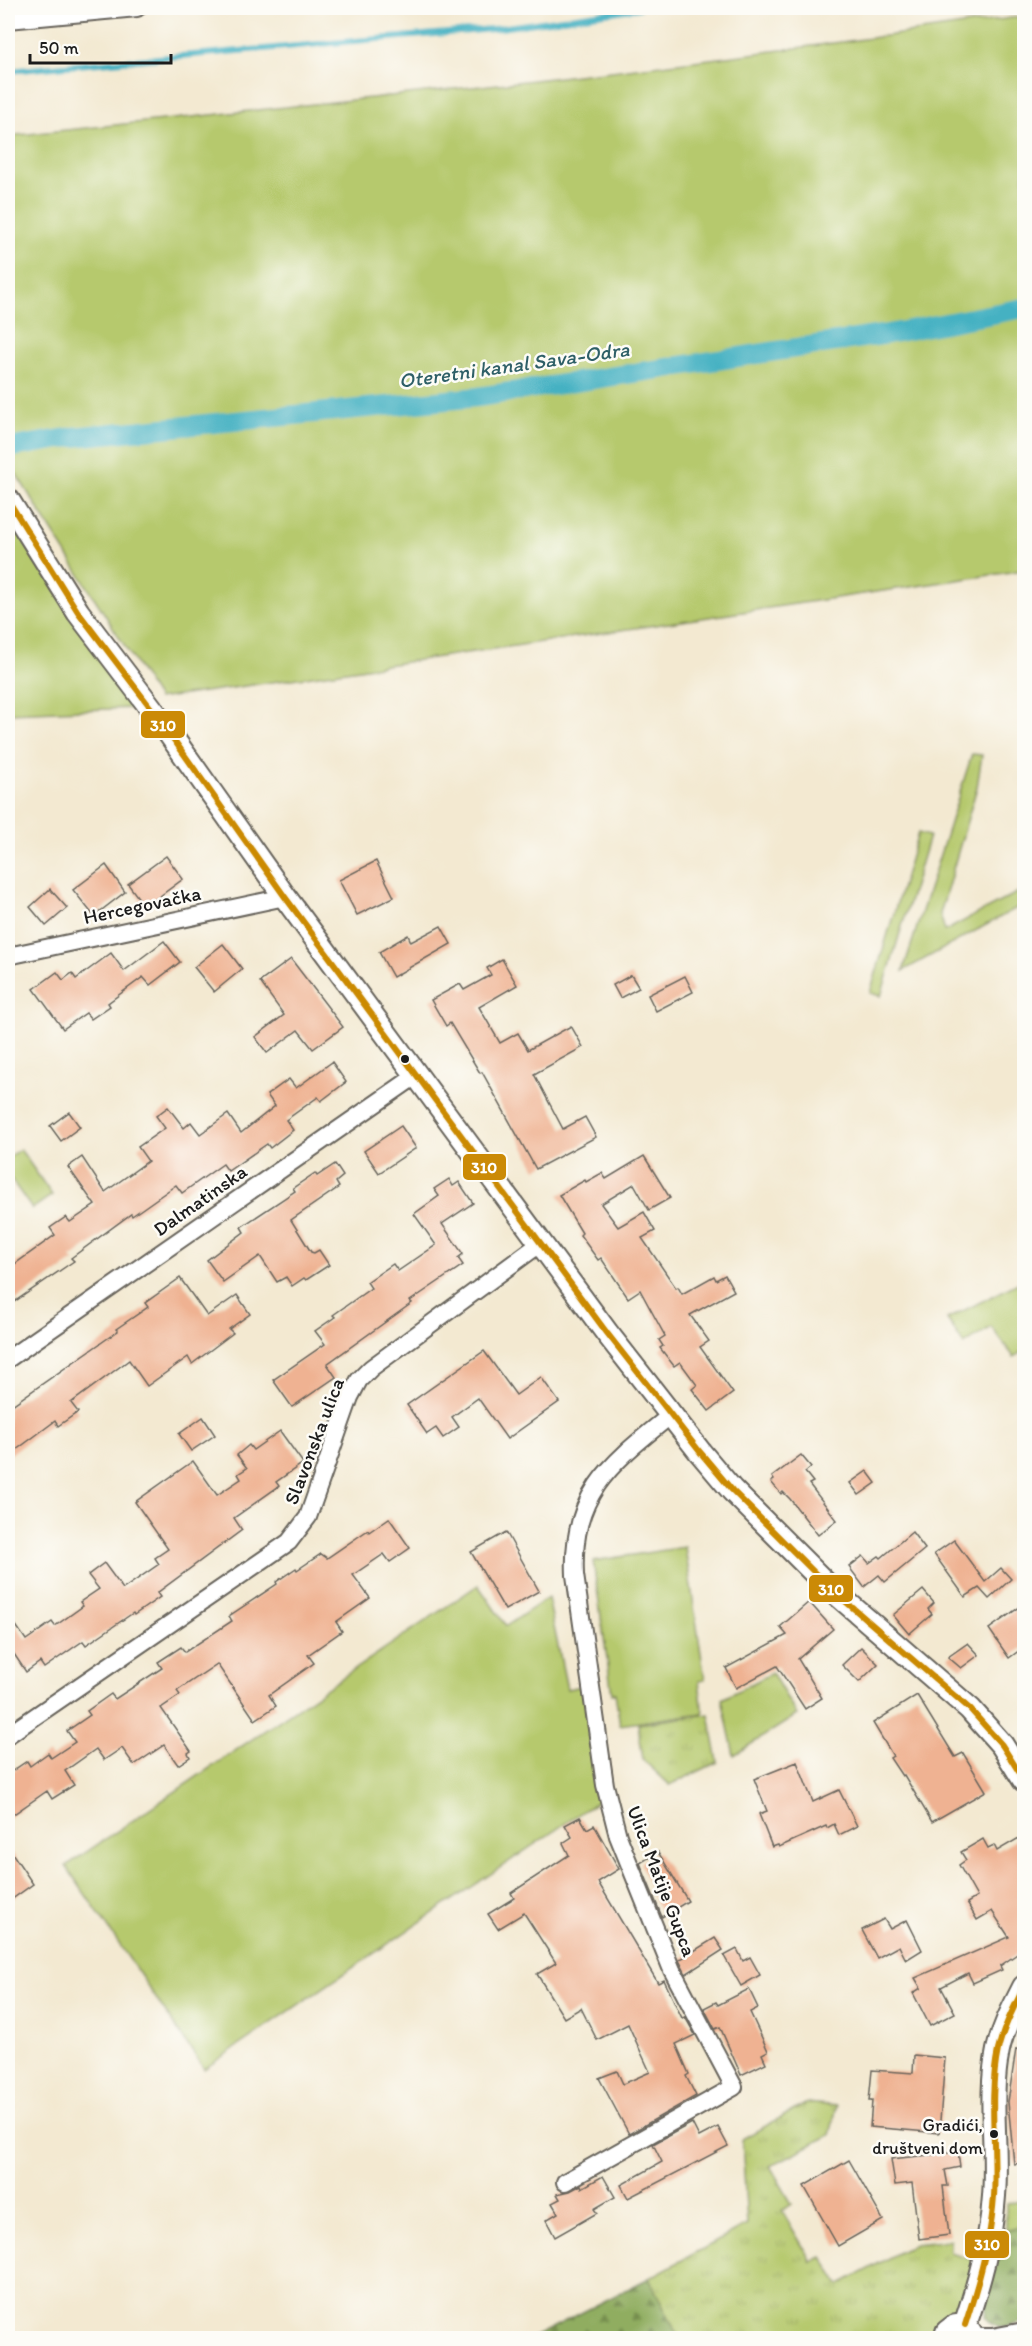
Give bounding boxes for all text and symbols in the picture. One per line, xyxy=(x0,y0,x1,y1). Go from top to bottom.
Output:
scale bar xyxy=(30,27,171,65)
text: 50 m xyxy=(39,37,79,59)
water label: Oteretni kanal Sava-Odra xyxy=(397,336,631,393)
line badge: 310 xyxy=(140,710,186,739)
text: 310 xyxy=(150,716,176,735)
street label: Hercegovačka xyxy=(81,881,203,929)
unlabelled marker xyxy=(399,1053,411,1065)
line badge: 310 xyxy=(462,1153,507,1181)
text: 310 xyxy=(471,1158,497,1177)
street label: Dalmatinska xyxy=(149,1159,252,1241)
street label: Slavonska ulica xyxy=(279,1374,349,1508)
line badge: 310 xyxy=(808,1574,854,1603)
text: 310 xyxy=(818,1580,844,1599)
street label: Ulica Matije Gupca xyxy=(622,1802,702,1960)
place label: Gradići, društveni dom xyxy=(872,2114,983,2159)
marker: Gradići, društveni dom xyxy=(988,2128,1000,2140)
line badge: 310 xyxy=(964,2230,1010,2259)
text: 310 xyxy=(974,2235,1000,2254)

